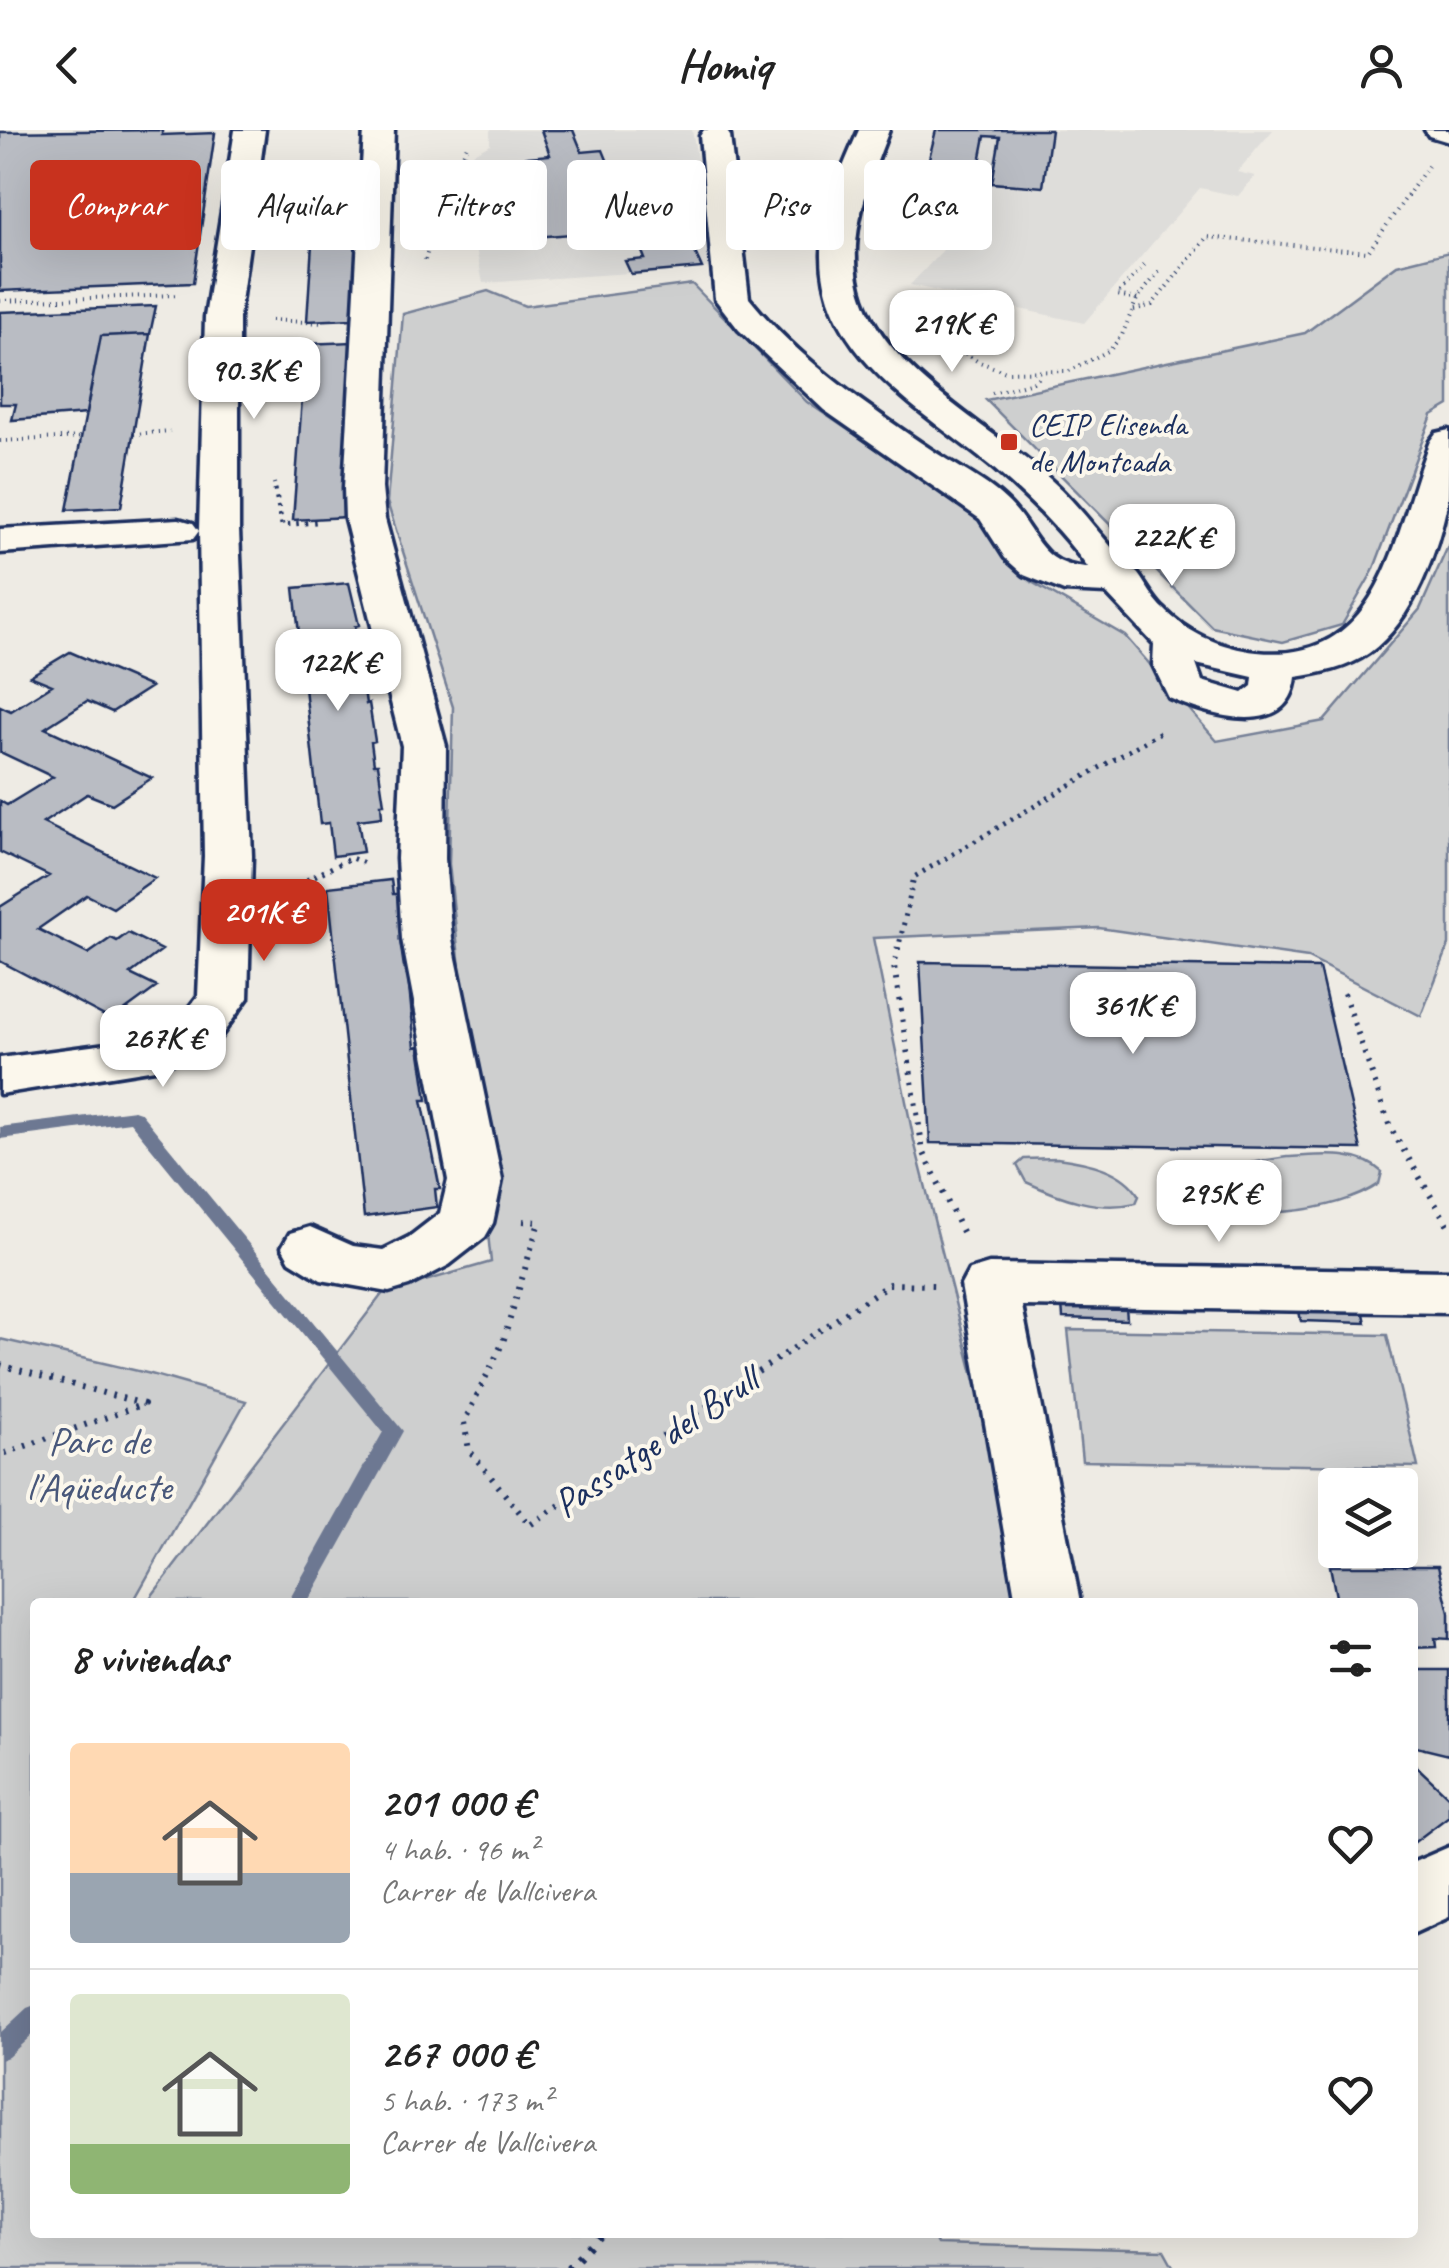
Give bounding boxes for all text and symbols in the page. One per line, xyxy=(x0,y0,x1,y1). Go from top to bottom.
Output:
text: Homiq xyxy=(678,37,771,94)
icon: back xyxy=(40,38,95,93)
icon: person xyxy=(1354,38,1409,93)
chip: Comprar xyxy=(30,160,201,250)
chip: Alquilar xyxy=(221,160,380,250)
chip: Filtros xyxy=(400,160,547,250)
chip: Nuevo xyxy=(567,160,706,250)
chip: Piso xyxy=(726,160,844,250)
chip: Casa xyxy=(864,160,992,250)
pin: 219K € xyxy=(871,290,1033,375)
text: 219K € xyxy=(911,302,993,343)
pin: 90.3K € xyxy=(162,337,346,422)
text: 90.3K € xyxy=(210,349,298,390)
place label: CEIP Elisenda de Montcada xyxy=(1029,404,1189,482)
marker: CEIP Elisenda de Montcada xyxy=(998,431,1020,453)
pin: 222K € xyxy=(1091,504,1253,589)
text: 222K € xyxy=(1131,516,1213,557)
pin: 122K € xyxy=(257,629,419,714)
text: 122K € xyxy=(297,641,379,682)
pin: 201K € xyxy=(183,879,345,964)
text: 201K € xyxy=(223,891,305,932)
pin: 361K € xyxy=(1052,972,1214,1057)
text: 361K € xyxy=(1092,984,1174,1025)
pin: 267K € xyxy=(82,1005,244,1090)
text: 267K € xyxy=(122,1017,204,1058)
pin: 295K € xyxy=(1138,1160,1300,1245)
text: 295K € xyxy=(1179,1172,1259,1213)
street label: Passatge del Brull xyxy=(544,1351,773,1529)
park label: Parc de l'Aqüeducte xyxy=(27,1416,174,1512)
map controls xyxy=(1318,1468,1418,1568)
button: layers xyxy=(1318,1468,1418,1568)
icon: filters xyxy=(1323,1631,1378,1686)
text: 8 viviendas xyxy=(70,1632,227,1685)
text: 201 000 € xyxy=(380,1776,533,1829)
icon: home xyxy=(150,1783,270,1903)
icon: heart xyxy=(1323,1816,1378,1871)
text: 4 hab. · 96 m² xyxy=(380,1829,537,1870)
text: Carrer de Vallcivera xyxy=(380,1870,595,1911)
text: 267 000 € xyxy=(380,2027,533,2080)
icon: home xyxy=(150,2034,270,2154)
icon: heart xyxy=(1323,2067,1378,2122)
text: 5 hab. · 173 m² xyxy=(380,2080,552,2121)
text: Carrer de Vallcivera xyxy=(380,2121,595,2162)

